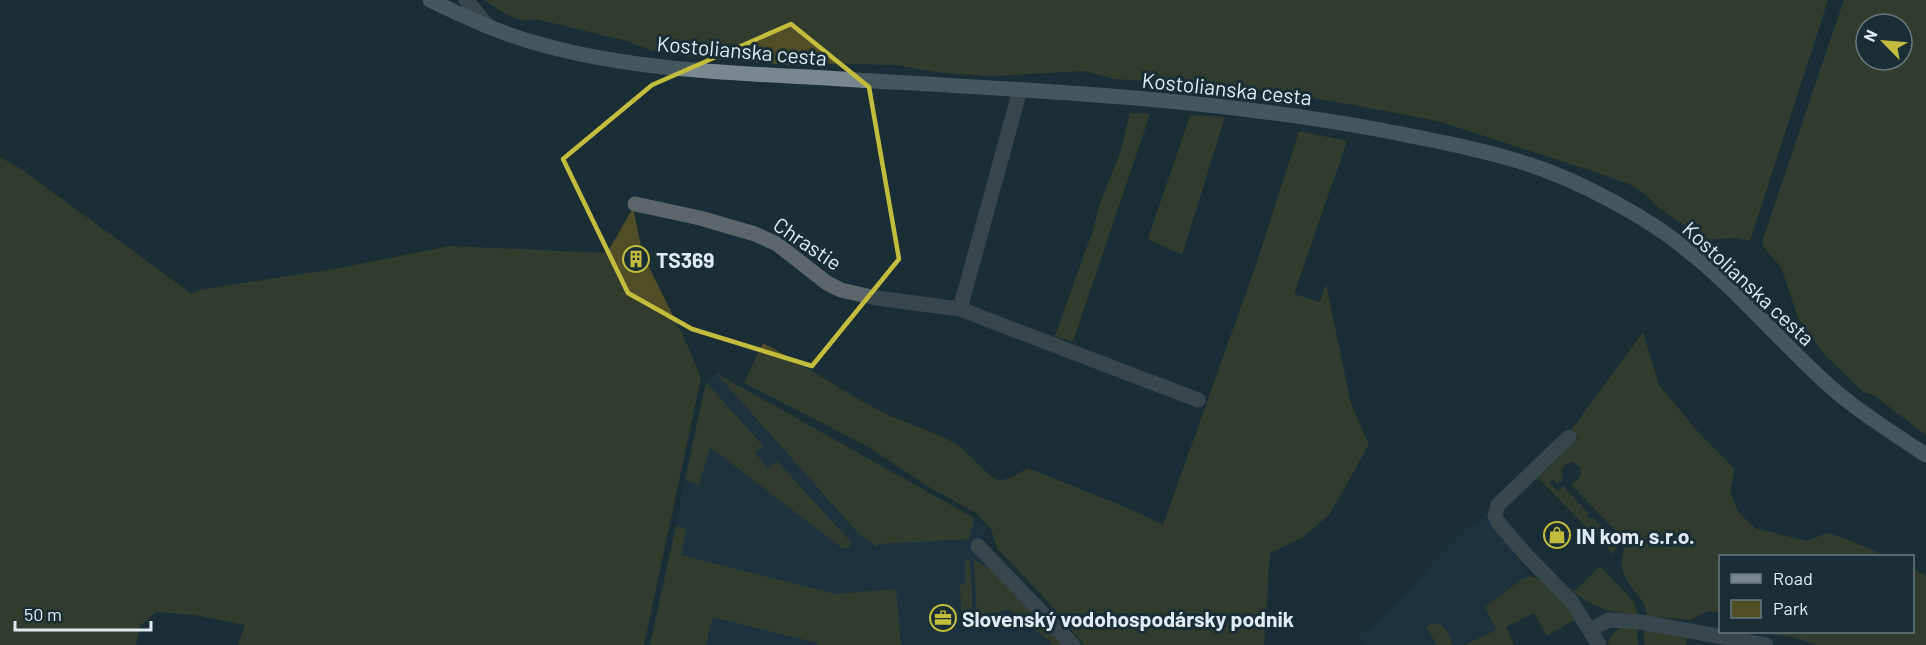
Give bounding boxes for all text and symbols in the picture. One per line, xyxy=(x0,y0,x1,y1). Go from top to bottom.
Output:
north arrow xyxy=(1854,12,1914,72)
text: N xyxy=(1859,27,1881,44)
street label: Kostolianska cesta xyxy=(656,30,828,70)
street label: Kostolianska cesta xyxy=(1141,67,1313,109)
street label: Chrastie xyxy=(769,211,847,275)
street label: Kostolianska cesta xyxy=(1678,216,1820,350)
building icon: TS369 xyxy=(621,244,651,274)
place label: TS369 xyxy=(656,247,714,272)
shop icon: IN kom, s.r.o. xyxy=(1542,520,1572,550)
place label: IN kom, s.r.o. xyxy=(1576,523,1695,548)
legend xyxy=(1719,555,1914,633)
text: Road xyxy=(1773,567,1813,589)
scale bar xyxy=(15,594,152,632)
text: Park xyxy=(1773,597,1808,619)
text: 50 m xyxy=(24,603,62,625)
office icon: Slovenský vodohospodársky podnik xyxy=(928,603,958,633)
place label: Slovenský vodohospodársky podnik xyxy=(962,606,1294,631)

